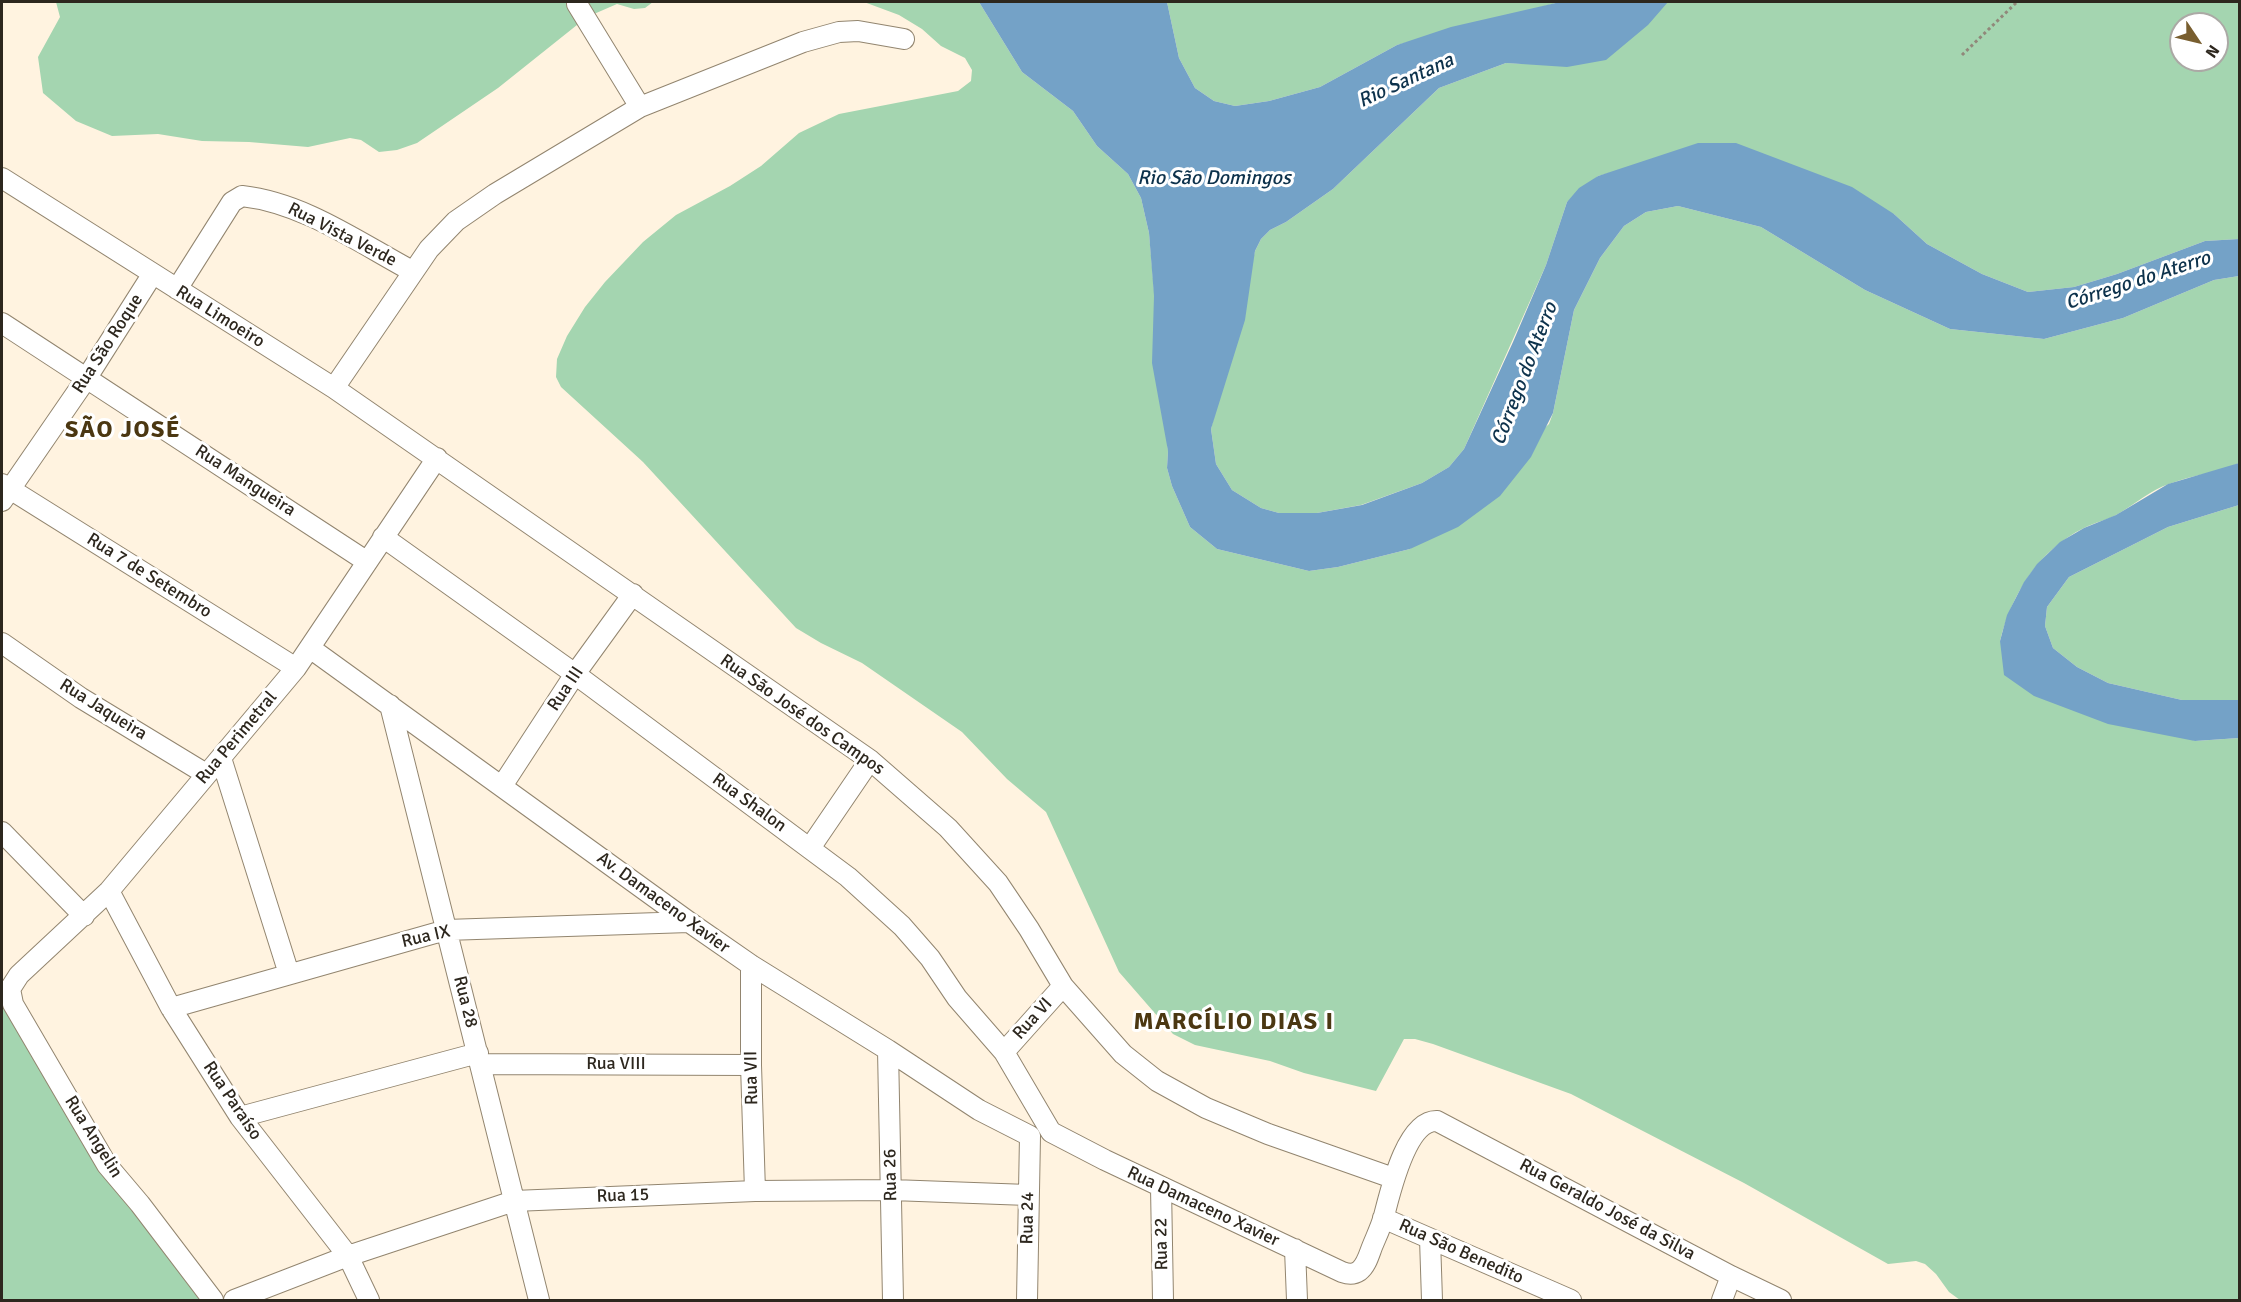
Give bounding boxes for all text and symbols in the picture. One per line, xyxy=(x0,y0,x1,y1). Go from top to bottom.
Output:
north arrow xyxy=(2169,12,2229,72)
text: N xyxy=(2201,41,2223,61)
water label: Rio Santana xyxy=(1354,48,1458,114)
water label: Rio São Domingos xyxy=(1137,167,1291,191)
street label: Rua Vista Verde xyxy=(284,198,400,272)
water label: Córrego do Aterro xyxy=(2063,246,2213,316)
street label: Rua Limoeiro xyxy=(172,281,268,353)
street label: Rua São Roque xyxy=(68,290,148,398)
water label: Córrego do Aterro xyxy=(1487,299,1563,449)
district label: SÃO JOSÉ xyxy=(65,417,181,445)
street label: Rua Mangueira xyxy=(191,440,299,522)
street label: Rua 7 de Setembro xyxy=(83,529,215,623)
street label: Rua São José dos Campos xyxy=(716,650,888,780)
street label: Rua III xyxy=(543,663,589,715)
street label: Rua Jaqueira xyxy=(55,675,151,745)
street label: Rua Perimetral xyxy=(192,687,282,789)
street label: Rua Shalon xyxy=(708,769,790,837)
street label: Av. Damaceno Xavier xyxy=(592,848,734,958)
street label: Rua IX xyxy=(400,921,452,953)
street label: Rua 28 xyxy=(448,974,482,1030)
street label: Rua VI xyxy=(1009,994,1057,1044)
district label: MARCÍLIO DIAS I xyxy=(1134,1009,1334,1037)
street label: Rua VII xyxy=(741,1051,763,1105)
street label: Rua VIII xyxy=(586,1053,646,1075)
street label: Rua Paraíso xyxy=(198,1058,266,1144)
street label: Rua Angelin xyxy=(59,1092,127,1182)
street label: Rua 26 xyxy=(880,1148,902,1202)
street label: Rua Geraldo José da Silva xyxy=(1516,1155,1698,1265)
street label: Rua Damaceno Xavier xyxy=(1123,1162,1283,1252)
street label: Rua 15 xyxy=(596,1184,650,1208)
street label: Rua 24 xyxy=(1017,1191,1039,1245)
street label: Rua São Benedito xyxy=(1395,1215,1527,1289)
street label: Rua 22 xyxy=(1151,1217,1173,1271)

